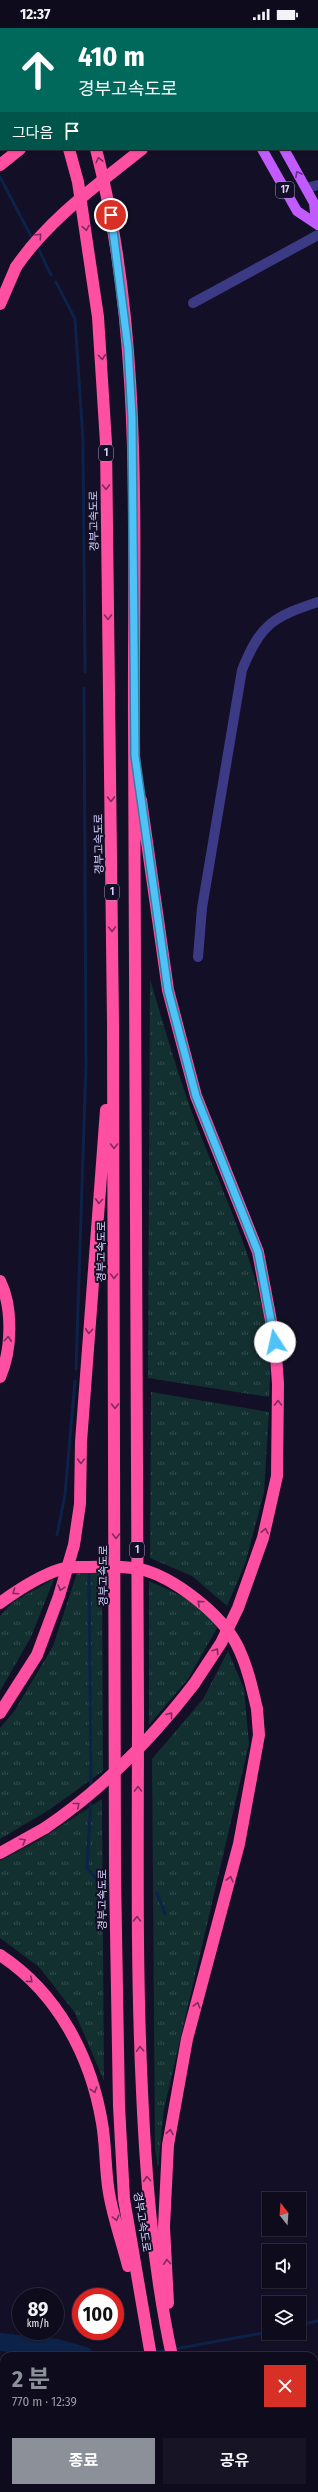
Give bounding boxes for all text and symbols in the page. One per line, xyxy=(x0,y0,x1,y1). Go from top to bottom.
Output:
text: 12:37 xyxy=(20,5,50,23)
text: 410 m xyxy=(78,40,145,73)
icon: ahead xyxy=(12,44,64,96)
text: 경부고속도로 xyxy=(78,78,177,100)
icon: arrive xyxy=(61,120,83,142)
text: 그다음 xyxy=(12,124,53,142)
one-way arrow xyxy=(95,157,103,163)
one-way arrow xyxy=(295,171,302,178)
road number: 17 xyxy=(276,182,294,198)
pin xyxy=(94,198,128,232)
icon: arrive xyxy=(100,204,122,226)
one-way arrow xyxy=(81,225,89,231)
one-way arrow xyxy=(35,233,42,241)
one-way arrow xyxy=(97,354,106,360)
road number: 1 xyxy=(99,445,113,461)
one-way arrow xyxy=(102,484,110,490)
street label: 경부고속도로 xyxy=(87,491,101,551)
one-way arrow xyxy=(104,614,112,620)
one-way arrow xyxy=(107,796,115,802)
street label: 경부고속도로 xyxy=(92,814,106,874)
road number: 1 xyxy=(105,884,119,900)
one-way arrow xyxy=(108,926,116,932)
one-way arrow xyxy=(110,1143,118,1149)
one-way arrow xyxy=(95,1198,104,1204)
street label: 경부고속도로 xyxy=(95,1222,108,1282)
one-way arrow xyxy=(110,1273,118,1279)
position arrow xyxy=(254,1321,296,1363)
one-way arrow xyxy=(85,1328,94,1334)
one-way arrow xyxy=(3,1336,12,1342)
one-way arrow xyxy=(274,1400,282,1406)
one-way arrow xyxy=(111,1403,119,1409)
one-way arrow xyxy=(77,1458,85,1464)
one-way arrow xyxy=(260,1528,268,1535)
one-way arrow xyxy=(112,1533,120,1539)
road number: 1 xyxy=(130,1542,144,1558)
street label: 경부고속도로 xyxy=(97,1546,110,1606)
one-way arrow xyxy=(57,1585,66,1592)
one-way arrow xyxy=(13,1587,20,1594)
one-way arrow xyxy=(197,1600,205,1608)
one-way arrow xyxy=(211,1648,218,1655)
one-way arrow xyxy=(165,1713,172,1720)
one-way arrow xyxy=(134,1786,142,1792)
one-way arrow xyxy=(72,1803,79,1810)
one-way arrow xyxy=(19,1838,26,1845)
street label: 경부고속도로 xyxy=(96,1870,109,1930)
one-way arrow xyxy=(225,1876,233,1882)
one-way arrow xyxy=(133,1916,141,1922)
one-way arrow xyxy=(25,1975,33,1982)
one-way arrow xyxy=(192,2002,201,2009)
one-way arrow xyxy=(136,2046,144,2052)
one-way arrow xyxy=(90,2086,98,2093)
one-way arrow xyxy=(165,2129,174,2135)
one-way arrow xyxy=(143,2176,152,2182)
street label: 경부고속도로 xyxy=(131,2191,153,2253)
north arrow xyxy=(262,2192,306,2236)
map controls xyxy=(262,2192,306,2340)
one-way arrow xyxy=(111,2215,119,2221)
button: sound xyxy=(262,2244,306,2288)
one-way arrow xyxy=(162,2259,171,2265)
speed limit sign: 100 xyxy=(72,2288,124,2340)
button: layers xyxy=(262,2296,306,2340)
text: 89 xyxy=(28,2297,48,2321)
text: km/h xyxy=(27,2318,49,2330)
text: 2 분 xyxy=(12,2365,50,2393)
button: close xyxy=(264,2365,306,2407)
text: 770 m · 12:39 xyxy=(12,2394,77,2409)
button: 종료 xyxy=(12,2438,155,2484)
button: 공유 xyxy=(163,2438,306,2484)

